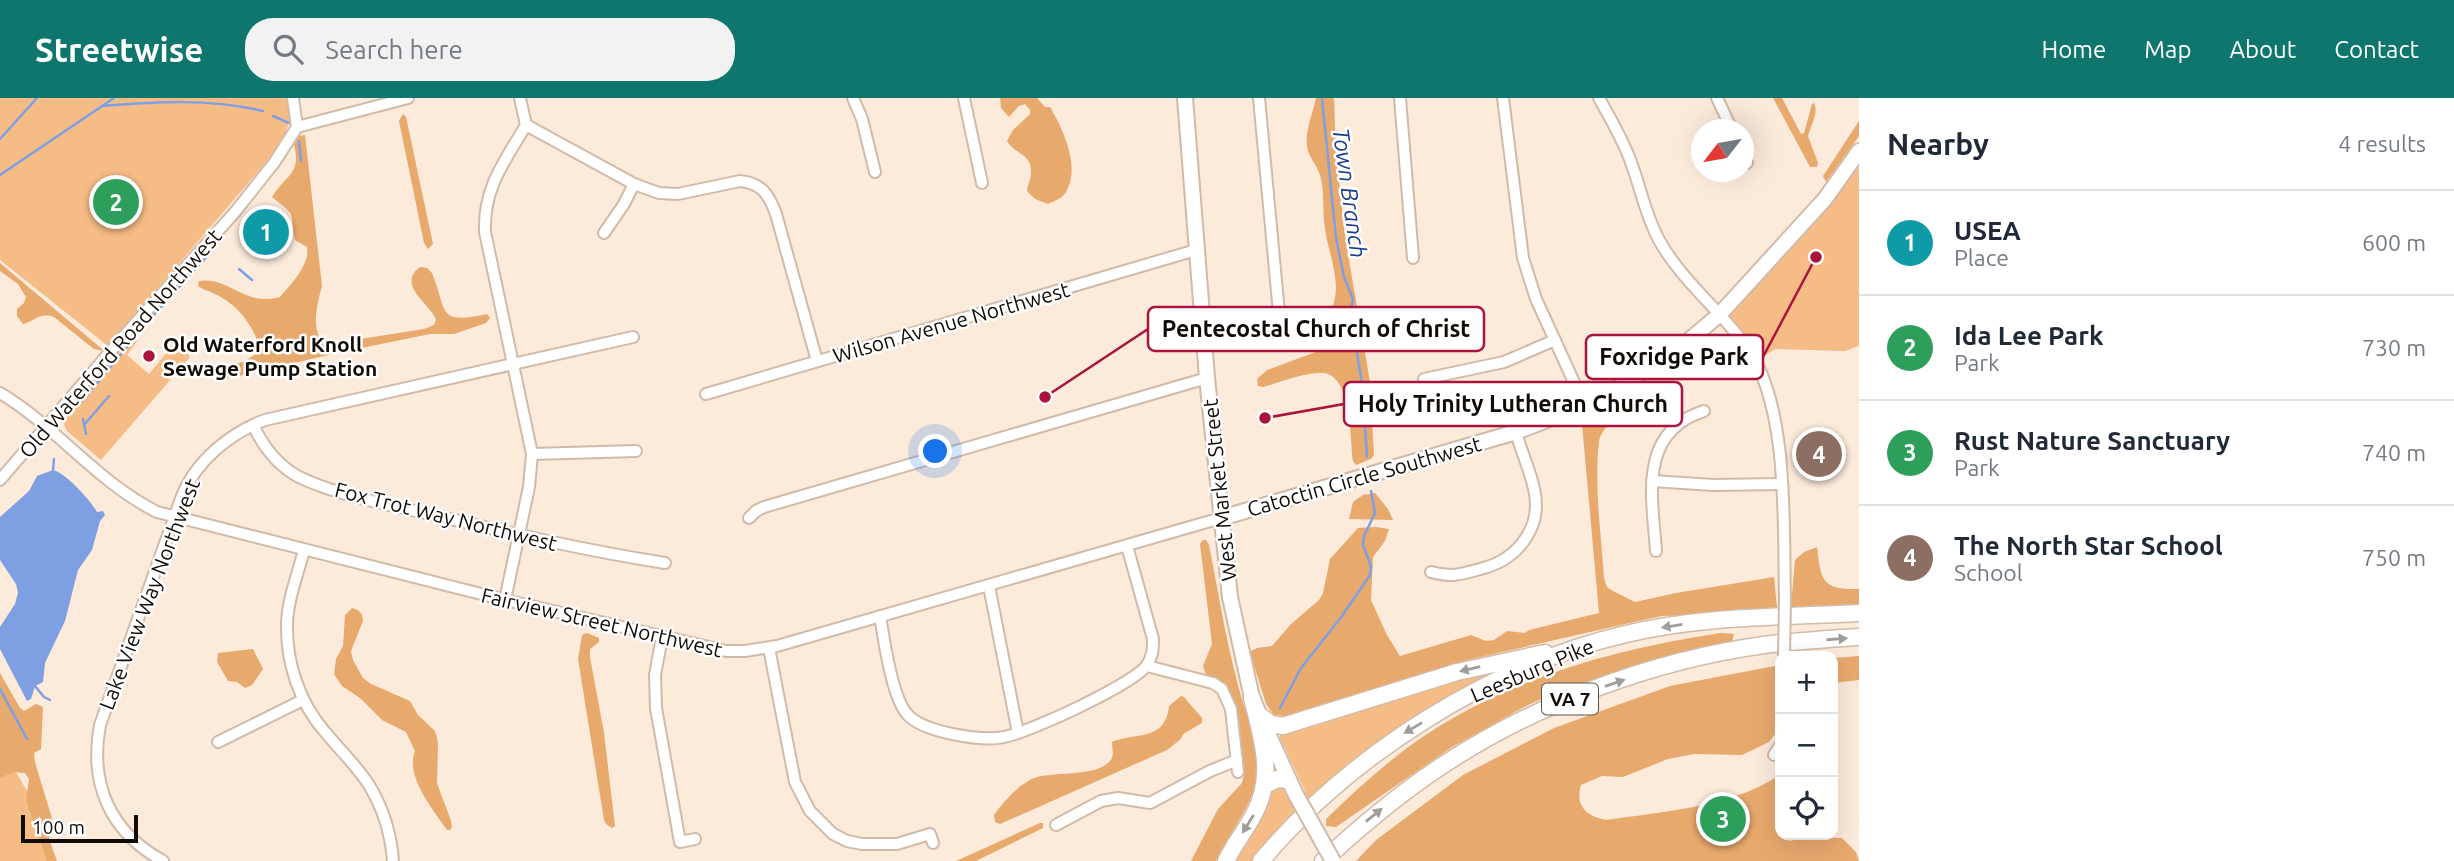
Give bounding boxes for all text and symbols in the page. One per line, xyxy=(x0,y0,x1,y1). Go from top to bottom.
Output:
search box xyxy=(245,18,735,81)
icon: search xyxy=(269,30,307,68)
text: Streetwise xyxy=(35,31,203,68)
text: Search here xyxy=(325,35,463,64)
text: Home xyxy=(2041,36,2106,63)
text: Map xyxy=(2144,36,2191,63)
text: About xyxy=(2229,36,2296,63)
text: Contact xyxy=(2334,36,2419,63)
north arrow xyxy=(1691,119,1754,182)
water label: Town Branch xyxy=(1329,126,1371,260)
text: Nearby xyxy=(1887,127,1989,161)
text: 4 results xyxy=(2338,131,2426,156)
pin: 2 xyxy=(93,176,139,228)
pin: 1 xyxy=(243,206,289,258)
text: USEA xyxy=(1954,216,2021,245)
street label: Old Waterford Road Northwest xyxy=(14,224,226,462)
text: 1 xyxy=(1904,230,1916,255)
text: 600 m xyxy=(2362,230,2426,255)
text: Place xyxy=(1954,245,2009,270)
street label: Wilson Avenue Northwest xyxy=(830,277,1072,367)
callout: Pentecostal Church of Christ xyxy=(1148,307,1484,351)
text: Pentecostal Church of Christ xyxy=(1162,316,1470,341)
text: Ida Lee Park xyxy=(1954,321,2104,350)
place label: Old Waterford Knoll Sewage Pump Station xyxy=(163,332,377,380)
callout: Foxridge Park xyxy=(1586,335,1763,379)
text: 2 xyxy=(1904,335,1916,360)
text: 730 m xyxy=(2362,335,2426,360)
text: Foxridge Park xyxy=(1599,344,1749,369)
marker: Old Waterford Knoll Sewage Pump Station xyxy=(141,348,157,364)
text: Park xyxy=(1954,350,2000,375)
callout: Holy Trinity Lutheran Church xyxy=(1344,382,1682,426)
text: Holy Trinity Lutheran Church xyxy=(1358,391,1668,416)
street label: West Market Street xyxy=(1197,398,1241,582)
text: Rust Nature Sanctuary xyxy=(1954,426,2230,455)
pin: 4 xyxy=(1796,428,1842,480)
street label: Catoctin Circle Southwest xyxy=(1244,431,1484,521)
your location xyxy=(918,434,952,468)
text: 3 xyxy=(1904,440,1916,465)
text: 740 m xyxy=(2362,440,2426,465)
text: Park xyxy=(1954,455,2000,480)
street label: Lake View Way Northwest xyxy=(94,475,204,713)
street label: Fox Trot Way Northwest xyxy=(332,477,560,555)
text: The North Star School xyxy=(1954,531,2223,560)
text: 4 xyxy=(1904,545,1916,570)
text: 750 m xyxy=(2362,545,2426,570)
text: School xyxy=(1954,560,2023,585)
street label: Fairview Street Northwest xyxy=(479,583,725,661)
one-way arrow xyxy=(1660,621,1682,632)
street label: Leesburg Pike xyxy=(1467,633,1597,707)
one-way arrow xyxy=(1826,633,1848,644)
map controls xyxy=(1775,651,1838,840)
button: + xyxy=(1775,651,1838,714)
one-way arrow xyxy=(1459,664,1481,675)
one-way arrow xyxy=(1605,677,1626,688)
road number: VA 7 xyxy=(1542,684,1598,714)
button: − xyxy=(1775,714,1838,777)
one-way arrow xyxy=(1404,721,1423,734)
button: locate xyxy=(1775,777,1838,840)
pin: 3 xyxy=(1700,793,1746,845)
one-way arrow xyxy=(1365,808,1383,823)
scale bar xyxy=(21,812,138,844)
one-way arrow xyxy=(1242,814,1255,834)
text: 100 m xyxy=(32,816,85,838)

